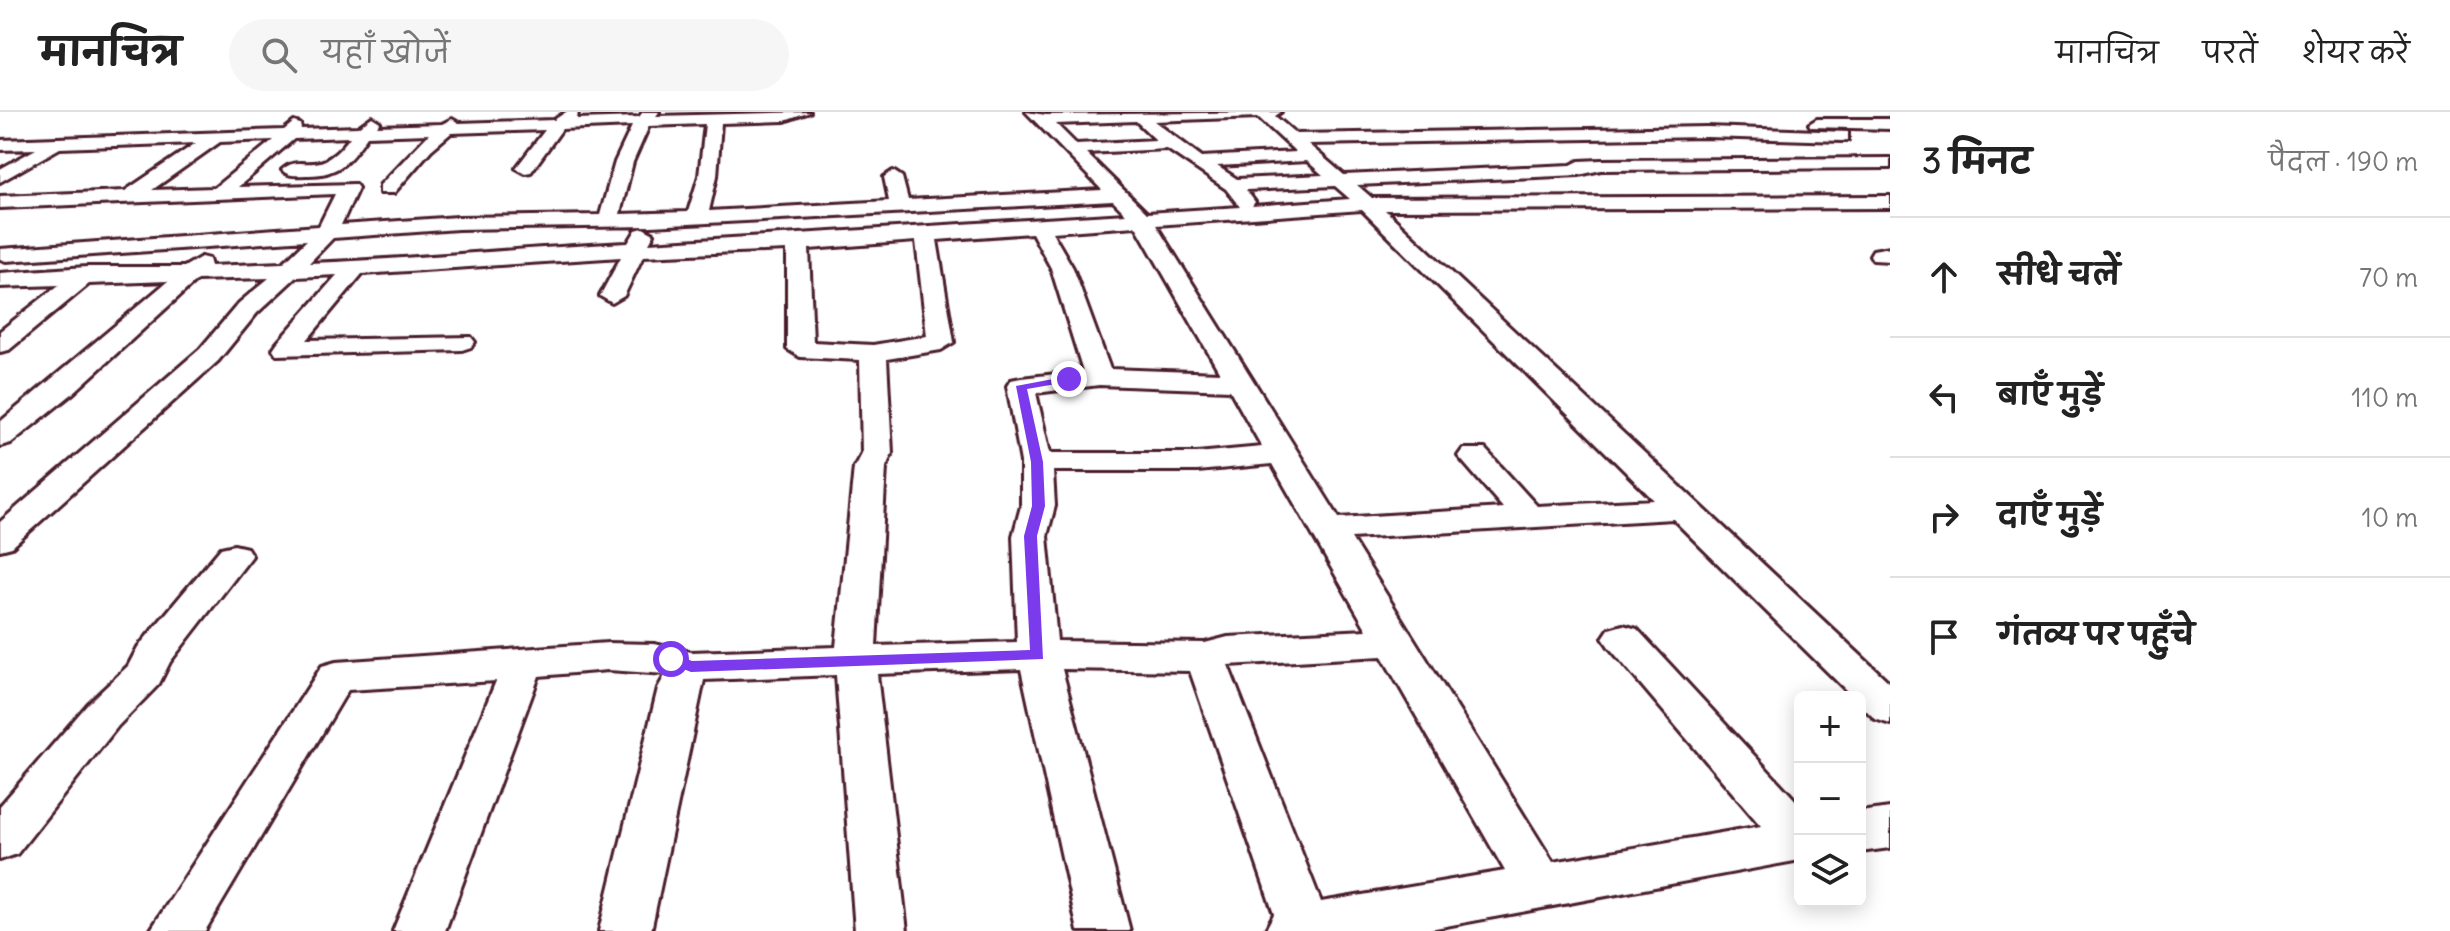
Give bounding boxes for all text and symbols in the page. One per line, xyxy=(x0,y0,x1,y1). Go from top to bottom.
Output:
search box xyxy=(229,19,789,91)
text: मानचित्र xyxy=(40,28,181,75)
icon: search xyxy=(257,33,301,77)
text: यहाँ खोजें xyxy=(321,33,450,71)
text: मानचित्र xyxy=(2056,35,2159,71)
text: परतें xyxy=(2203,35,2258,71)
text: शेयर करें xyxy=(2302,35,2410,71)
text: 3 मिनट xyxy=(1922,139,2032,182)
text: पैदल · 190 m xyxy=(2268,145,2418,178)
icon: ahead xyxy=(1922,255,1966,299)
text: सीधे चलें xyxy=(1998,255,2120,293)
text: 70 m xyxy=(2359,261,2418,294)
route end xyxy=(1051,361,1087,397)
icon: left xyxy=(1922,375,1966,419)
text: बाएँ मुड़ें xyxy=(1998,375,2103,413)
text: 110 m xyxy=(2351,381,2418,414)
icon: right xyxy=(1922,495,1966,539)
text: दाएँ मुड़ें xyxy=(1998,495,2102,533)
text: 10 m xyxy=(2362,501,2418,534)
icon: arrive xyxy=(1922,615,1966,659)
text: गंतव्य पर पहुँचे xyxy=(1998,615,2195,653)
route start xyxy=(653,641,689,677)
map controls xyxy=(1794,691,1866,907)
button: + xyxy=(1794,691,1866,763)
button: − xyxy=(1794,763,1866,835)
button: layers xyxy=(1794,835,1866,907)

